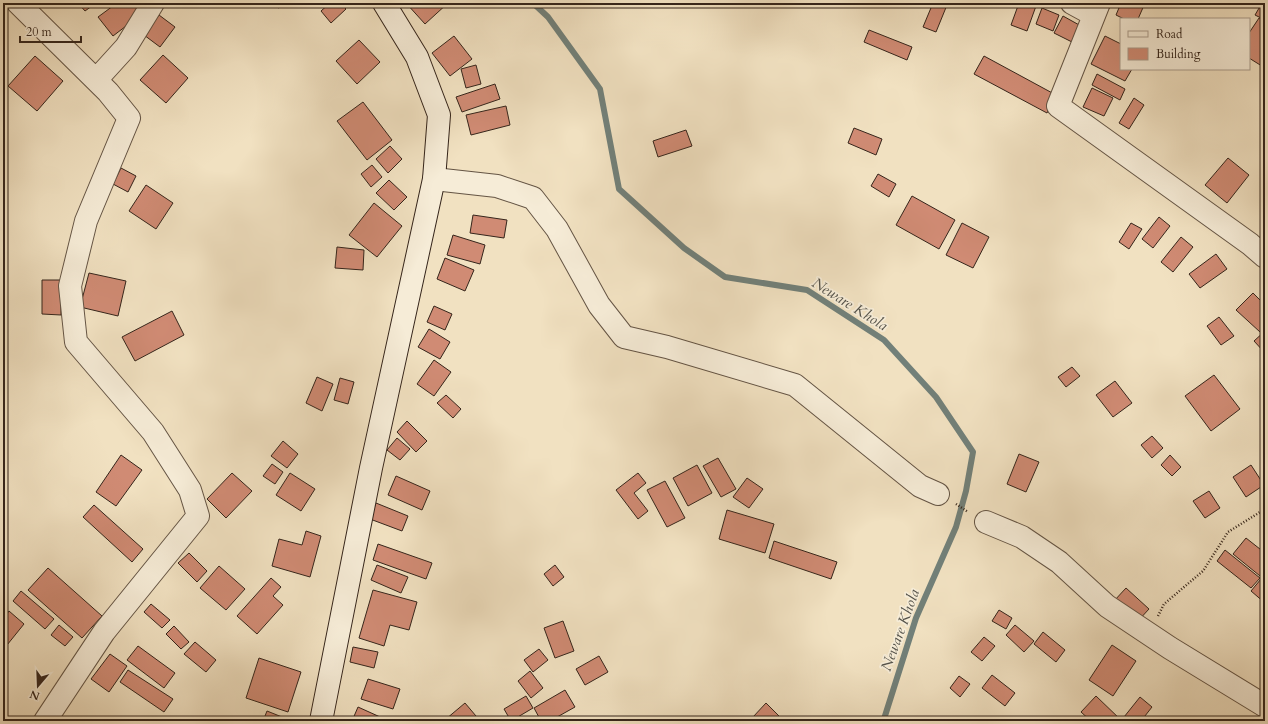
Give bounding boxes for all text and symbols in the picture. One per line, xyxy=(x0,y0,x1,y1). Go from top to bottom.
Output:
scale bar xyxy=(20,18,81,44)
legend xyxy=(1120,18,1250,70)
text: 20 m xyxy=(26,24,53,40)
text: Road xyxy=(1156,26,1183,42)
text: Building xyxy=(1156,46,1201,62)
water label: Neware Khola xyxy=(808,273,892,335)
water label: Neware Khola xyxy=(876,586,924,674)
north arrow xyxy=(18,666,58,706)
text: N xyxy=(28,686,42,704)

